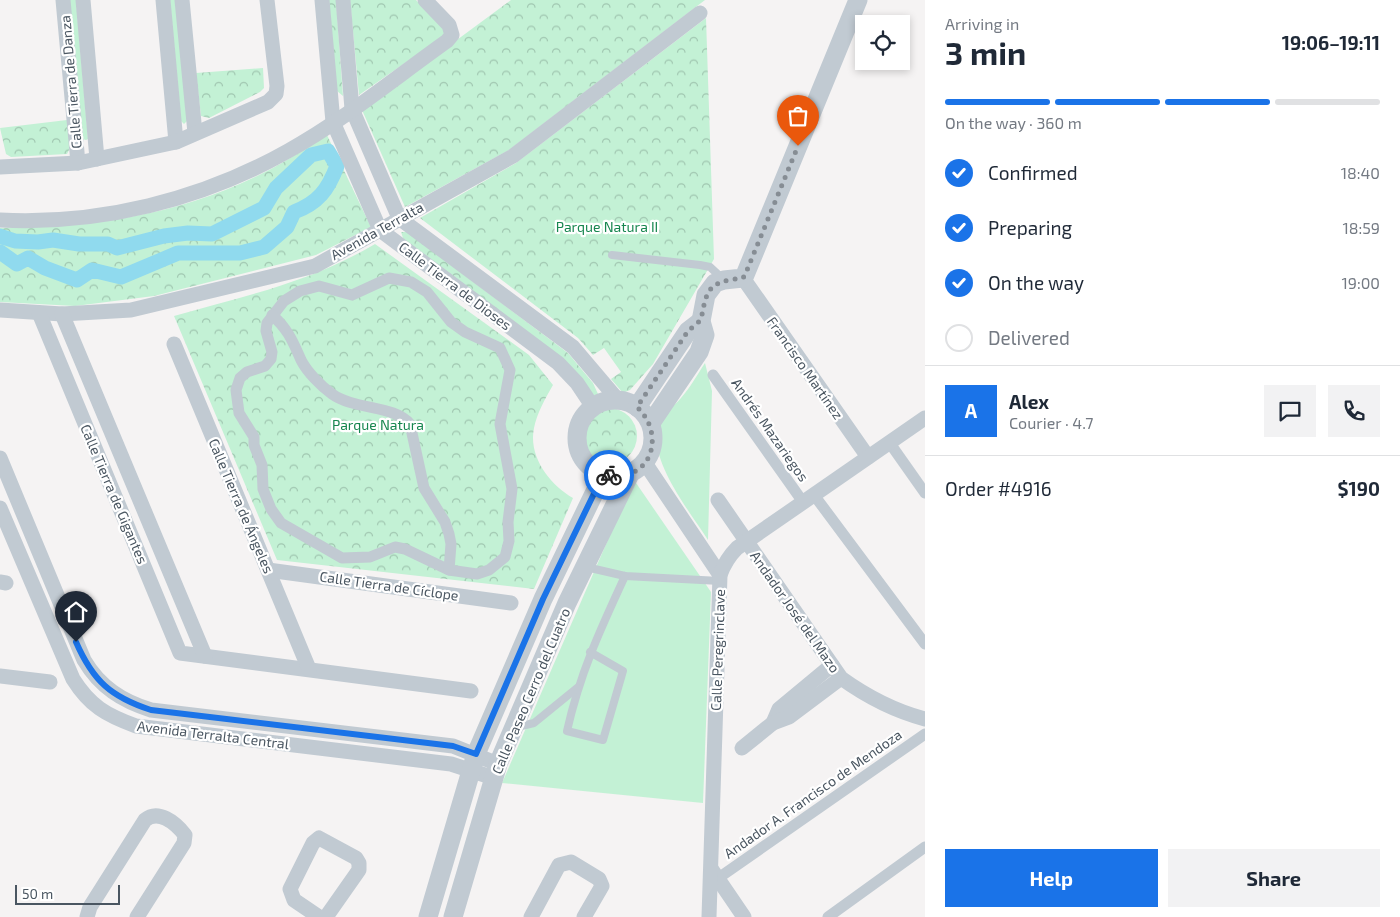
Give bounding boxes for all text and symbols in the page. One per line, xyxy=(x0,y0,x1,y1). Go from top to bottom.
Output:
text: Arriving in xyxy=(945,14,1019,33)
street label: Calle Tierra de Danza xyxy=(56,15,85,150)
map controls xyxy=(855,15,910,70)
button: locate xyxy=(855,15,910,70)
text: 19:06–19:11 xyxy=(1282,31,1380,54)
text: 3 min xyxy=(945,33,1026,71)
pin xyxy=(777,95,819,146)
icon: bag xyxy=(784,102,812,130)
text: On the way · 360 m xyxy=(945,113,1082,132)
icon: check xyxy=(945,159,973,187)
text: Confirmed xyxy=(988,161,1078,184)
text: 18:40 xyxy=(1341,163,1380,182)
street label: Avenida Terralta xyxy=(327,198,426,263)
icon: check xyxy=(945,214,973,242)
text: Preparing xyxy=(988,216,1072,239)
park label: Parque Natura II xyxy=(556,218,658,235)
text: 18:59 xyxy=(1342,218,1380,237)
street label: Calle Tierra de Dioses xyxy=(396,238,515,333)
icon: check xyxy=(945,269,973,297)
text: On the way xyxy=(988,271,1084,294)
text: 19:00 xyxy=(1341,273,1380,292)
street label: Francisco Martínez xyxy=(764,313,847,422)
text: Delivered xyxy=(988,326,1070,349)
street label: Andrés Mazariegos xyxy=(728,375,812,485)
button: chat xyxy=(1264,385,1316,437)
button: phone xyxy=(1328,385,1380,437)
text: Alex xyxy=(1009,390,1049,413)
text: A xyxy=(965,399,977,422)
text: Courier · 4.7 xyxy=(1009,413,1093,432)
park label: Parque Natura xyxy=(332,416,424,433)
street label: Calle Tierra de Gigantes xyxy=(77,421,152,566)
street label: Calle Tierra de Ángeles xyxy=(205,436,278,576)
courier xyxy=(584,450,634,500)
icon: bike xyxy=(595,461,623,489)
text: Order #4916 xyxy=(945,477,1052,500)
text: $190 xyxy=(1338,477,1380,500)
street label: Andador José del Mazo xyxy=(747,548,844,676)
street label: Calle Tierra de Cíclope xyxy=(318,567,460,604)
street label: Calle Peregrinclave xyxy=(707,589,728,711)
pin xyxy=(55,591,97,642)
icon: home xyxy=(62,598,90,626)
street label: Calle Paseo Cerro del Cuatro xyxy=(488,605,573,776)
street label: Avenida Terralta Central xyxy=(136,717,291,752)
street label: Andador A. Francisco de Mendoza xyxy=(721,726,905,862)
button: Help xyxy=(945,849,1158,907)
button: Share xyxy=(1168,849,1380,907)
scale bar xyxy=(15,882,120,905)
text: 50 m xyxy=(22,885,53,902)

